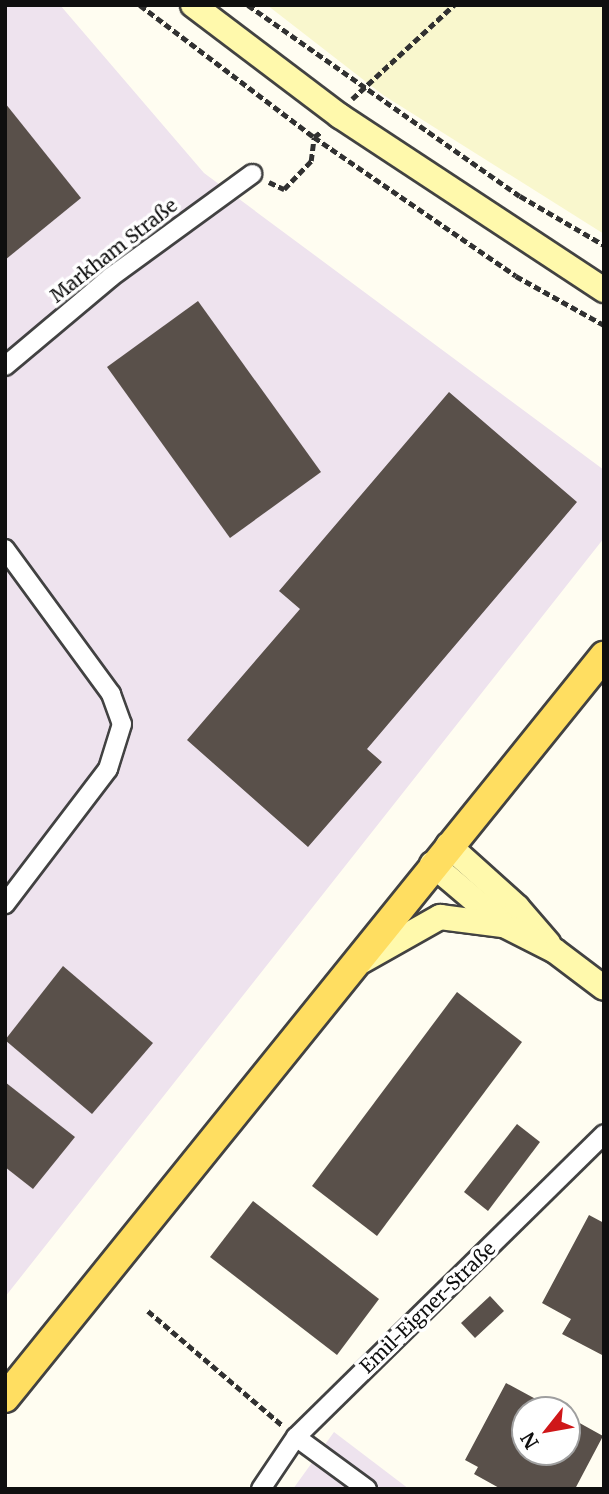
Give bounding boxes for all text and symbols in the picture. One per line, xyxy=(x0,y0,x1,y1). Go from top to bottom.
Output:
street label: Markham Straße xyxy=(46,194,182,308)
street label: Emil-Eigner-Straße xyxy=(356,1238,500,1378)
north arrow xyxy=(511,1396,581,1466)
text: N xyxy=(516,1428,544,1453)

